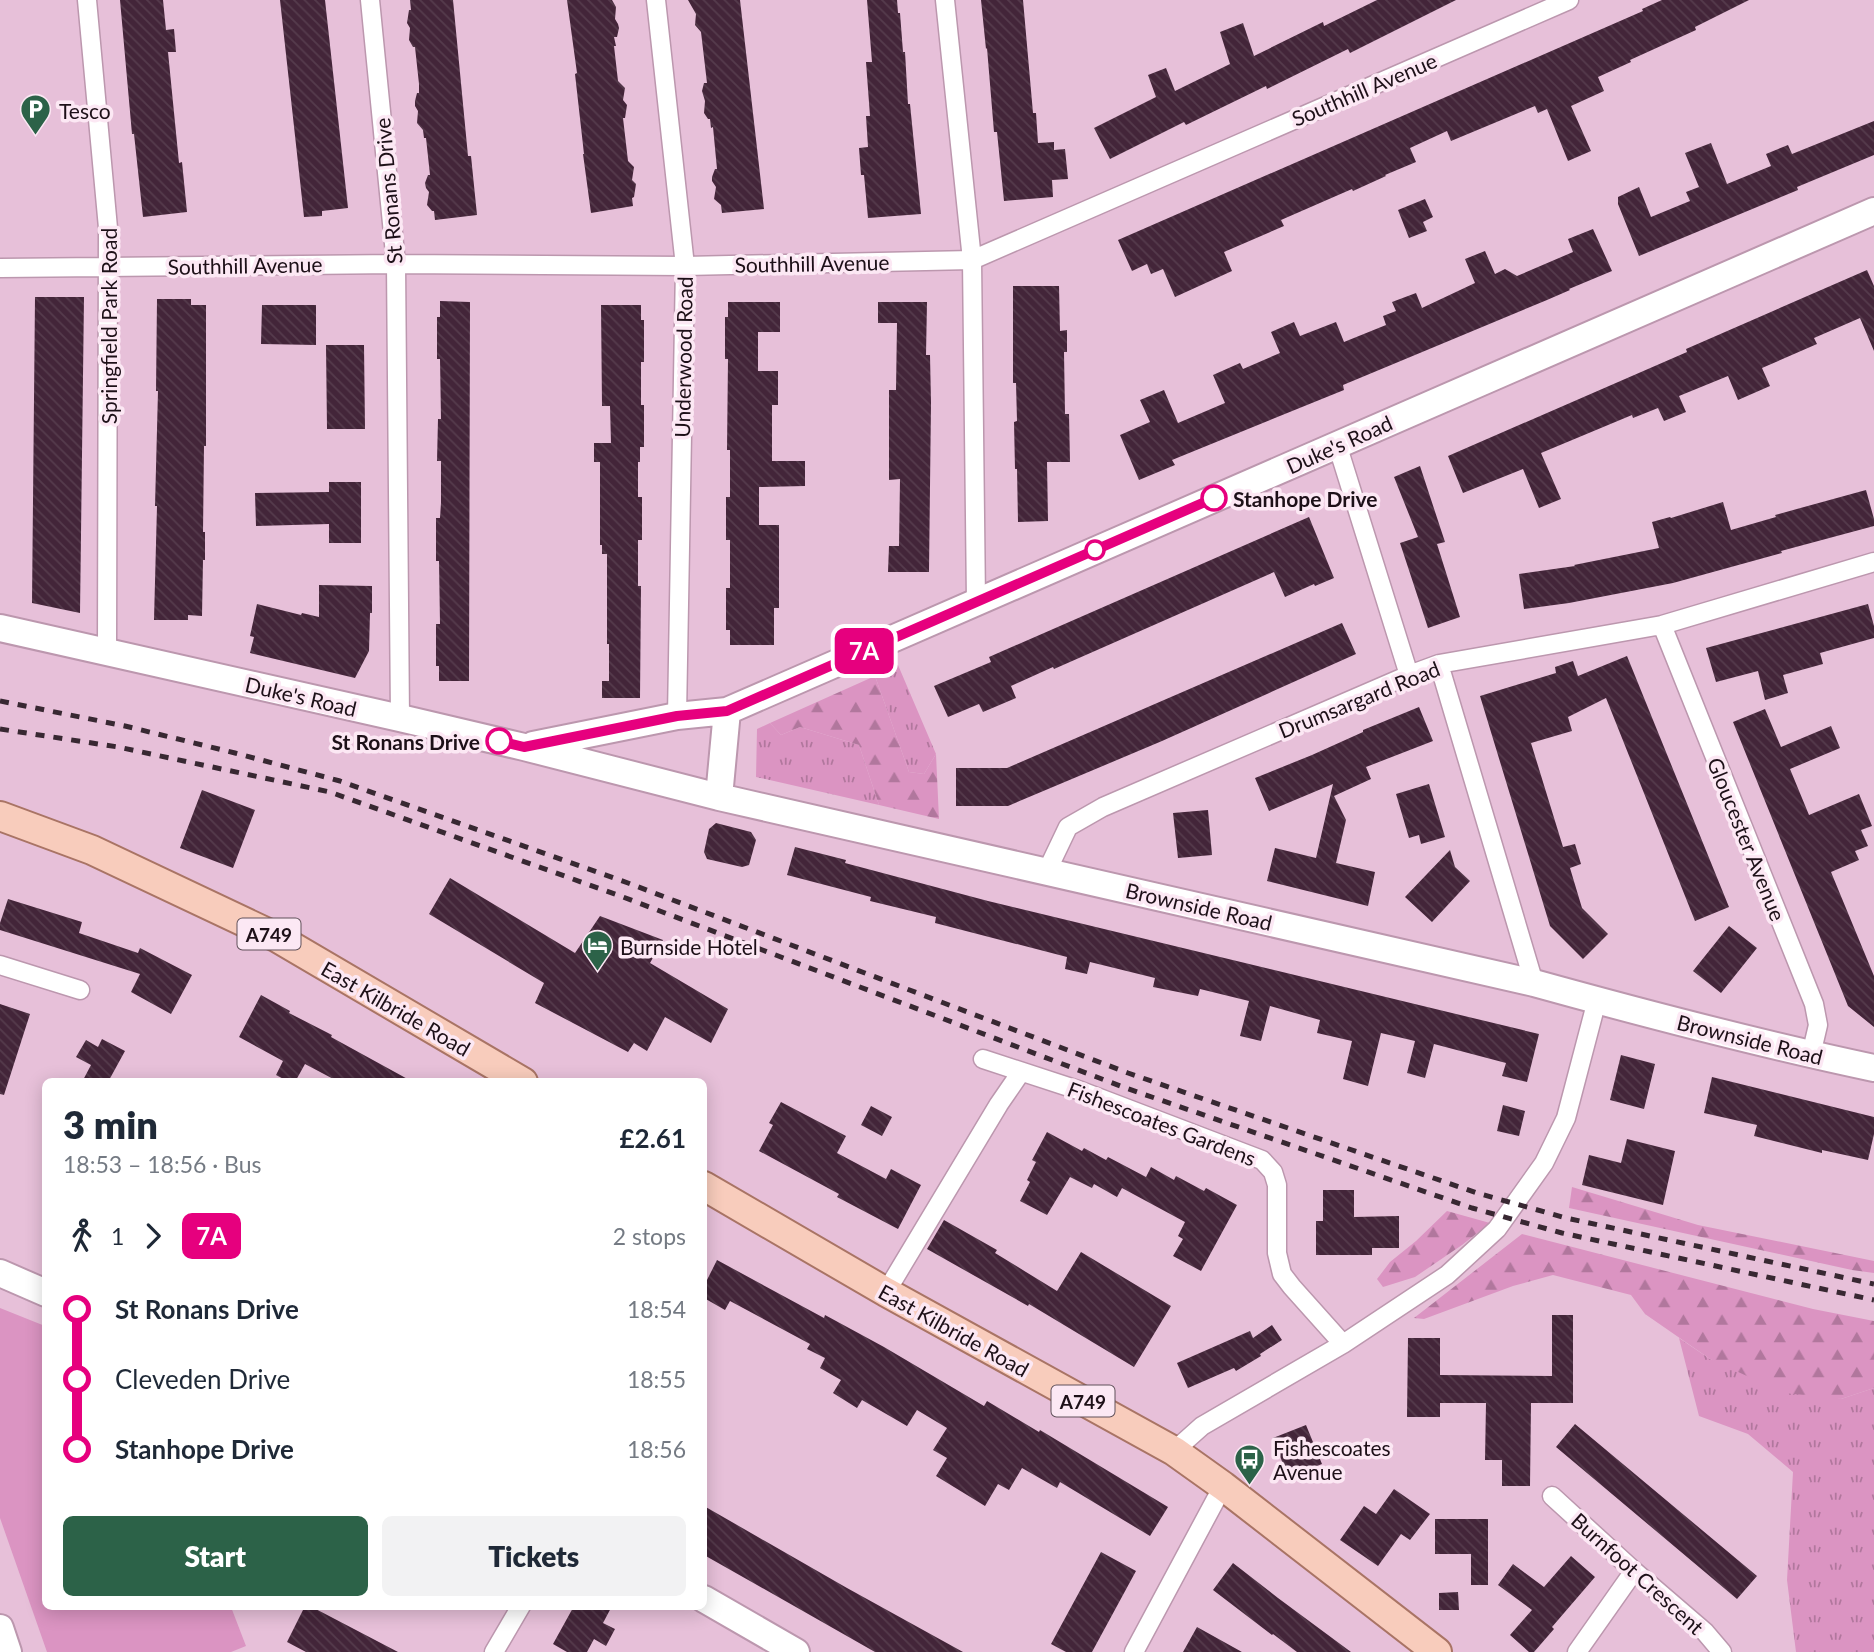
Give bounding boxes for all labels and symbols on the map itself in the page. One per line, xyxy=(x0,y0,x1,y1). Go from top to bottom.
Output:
street label: Southhill Avenue xyxy=(1288,47,1440,131)
parking icon: Tesco xyxy=(19,93,53,137)
place label: Tesco xyxy=(59,98,111,123)
street label: St Ronans Drive xyxy=(369,117,407,265)
street label: Springfield Park Road xyxy=(96,228,121,424)
street label: Southhill Avenue xyxy=(734,249,890,277)
street label: Southhill Avenue xyxy=(167,251,323,279)
street label: Underwood Road xyxy=(669,276,697,438)
street label: Duke's Road xyxy=(1282,410,1396,478)
marker: Stanhope Drive xyxy=(1201,485,1227,511)
place label: Stanhope Drive xyxy=(1233,486,1377,511)
unlabelled marker xyxy=(1085,540,1105,560)
line badge: 7A xyxy=(832,628,896,674)
street label: Drumsargard Road xyxy=(1275,655,1443,743)
street label: Duke's Road xyxy=(243,671,359,721)
marker: St Ronans Drive xyxy=(486,728,512,754)
place label: St Ronans Drive xyxy=(332,729,480,754)
street label: Gloucester Avenue xyxy=(1703,754,1791,924)
street label: Brownside Road xyxy=(1123,877,1275,935)
road number: A749 xyxy=(238,918,300,950)
hotel icon: Burnside Hotel xyxy=(580,929,614,973)
place label: Burnside Hotel xyxy=(620,934,758,959)
street label: East Kilbride Road xyxy=(317,955,475,1061)
street label: Brownside Road xyxy=(1674,1009,1826,1069)
street label: Fishescoates Gardens xyxy=(1064,1076,1260,1170)
street label: East Kilbride Road xyxy=(875,1278,1033,1382)
road number: A749 xyxy=(1052,1386,1114,1416)
place label: Fishescoates Avenue xyxy=(1273,1435,1391,1484)
bus stop icon: Fishescoates Avenue xyxy=(1233,1442,1267,1486)
street label: Burnfoot Crescent xyxy=(1567,1507,1710,1639)

